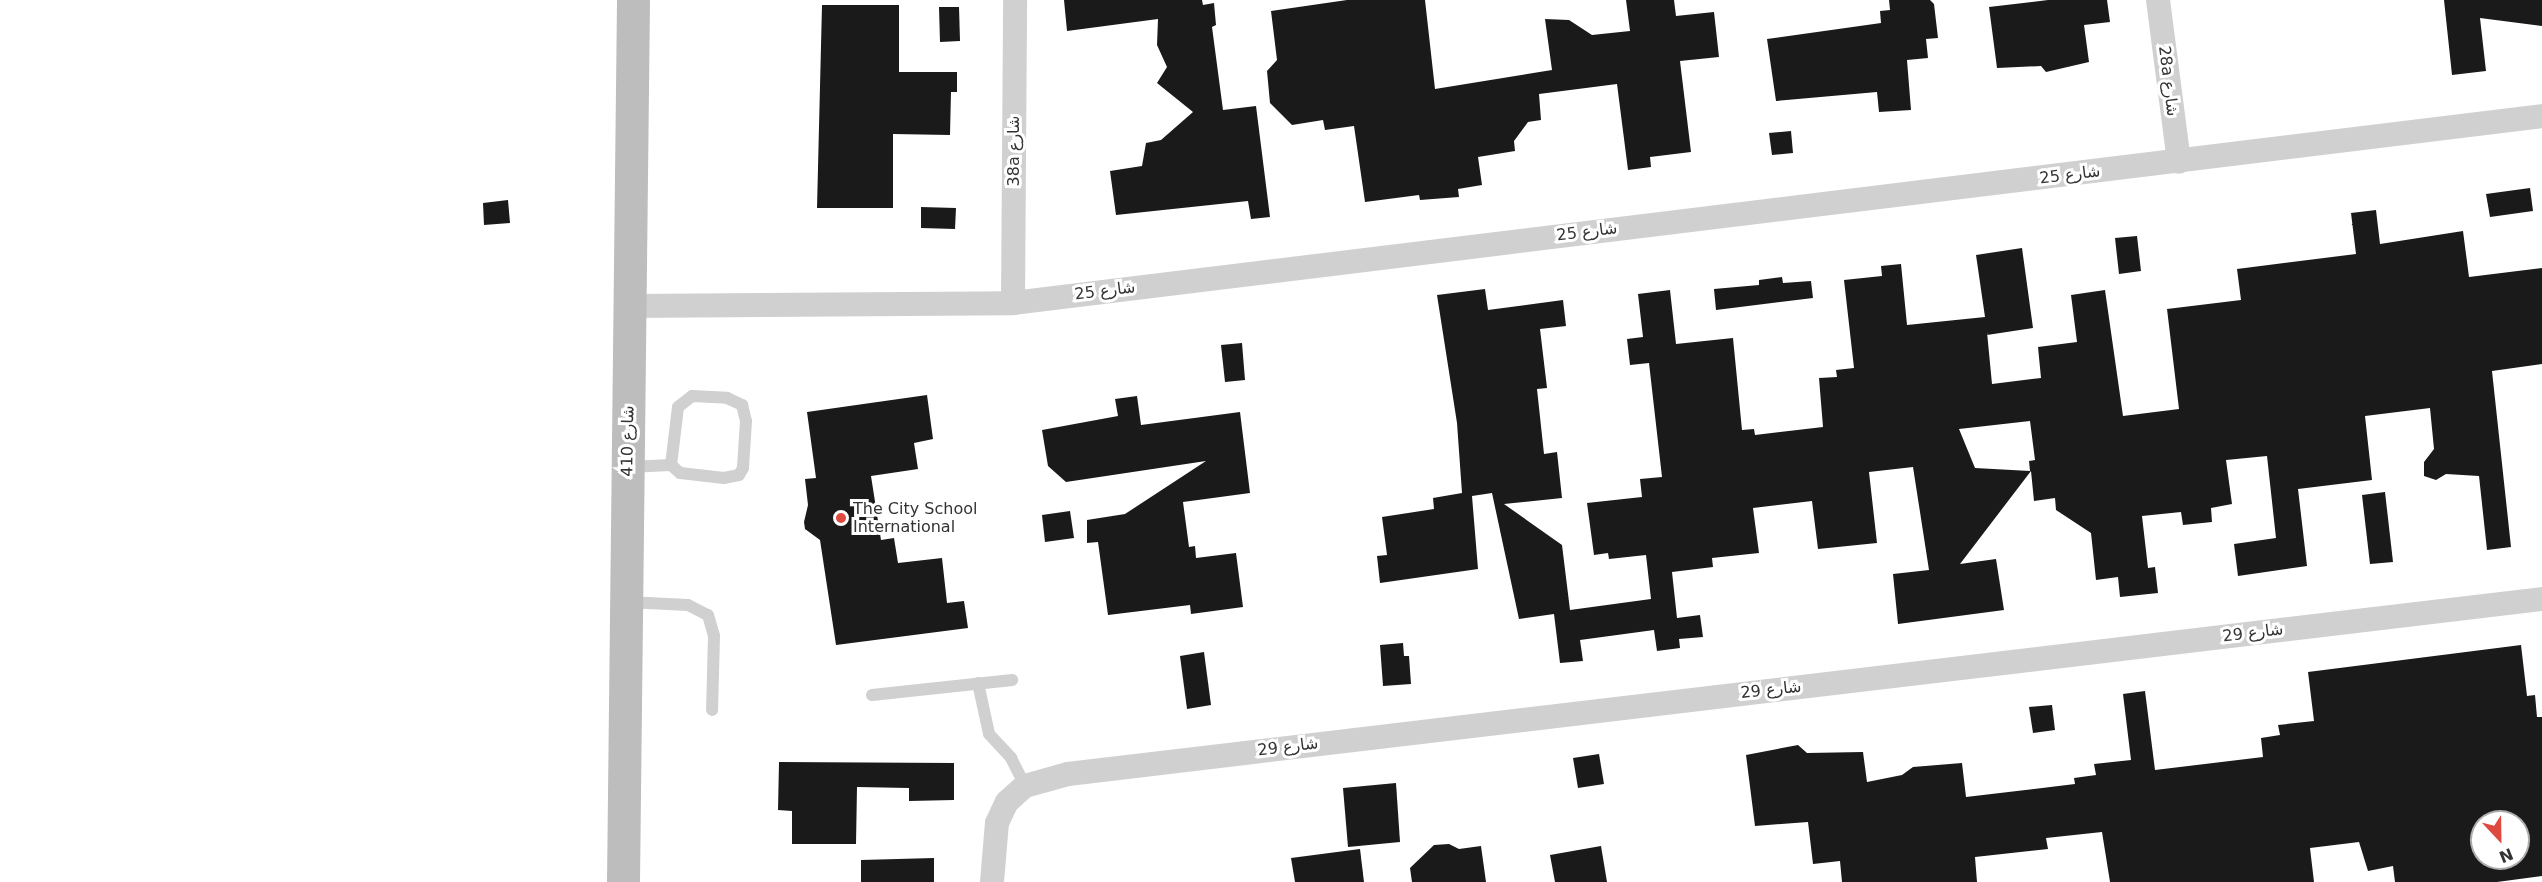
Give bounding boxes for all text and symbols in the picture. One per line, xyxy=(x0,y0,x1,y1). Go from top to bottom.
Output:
street label: 28a شارع xyxy=(2154,45,2182,117)
street label: 38a شارع xyxy=(1004,116,1024,186)
street label: شارع 25 xyxy=(2039,162,2101,188)
street label: شارع 25 xyxy=(1556,219,1618,245)
street label: شارع 25 xyxy=(1074,278,1136,304)
street label: شارع 410 xyxy=(618,405,638,477)
place label: The City School International xyxy=(853,499,977,537)
marker: The City School International xyxy=(834,511,848,525)
street label: شارع 29 xyxy=(2222,620,2284,646)
street label: شارع 29 xyxy=(1740,677,1802,703)
street label: شارع 29 xyxy=(1257,734,1319,760)
north arrow xyxy=(2470,810,2530,870)
text: N xyxy=(2496,844,2516,867)

